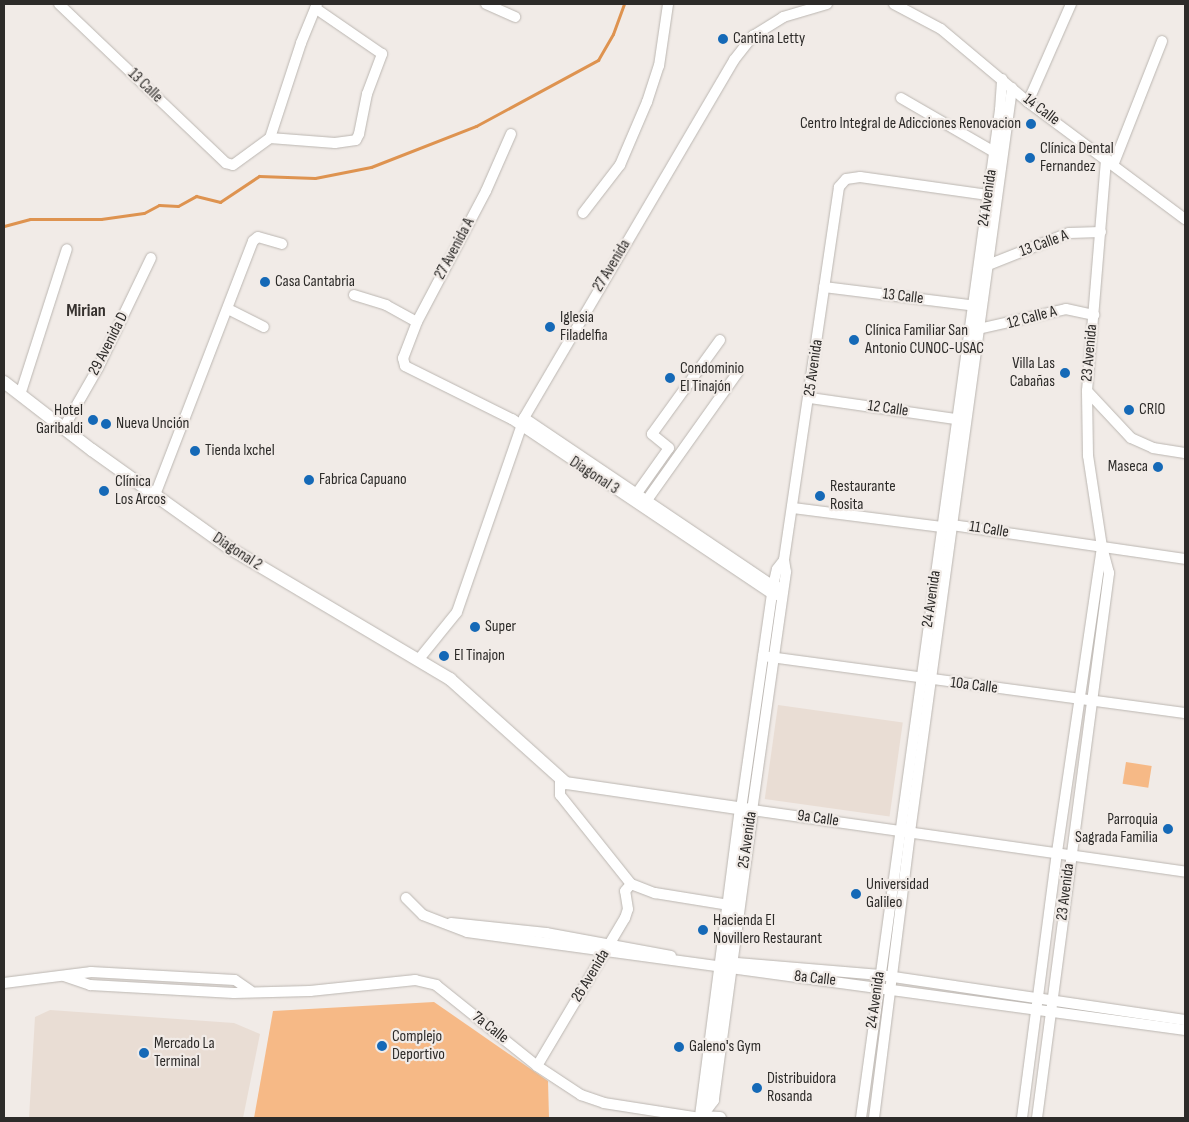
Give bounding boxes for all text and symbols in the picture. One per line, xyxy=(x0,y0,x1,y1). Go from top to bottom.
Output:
place label: Cantina Letty xyxy=(733,29,805,49)
marker: Cantina Letty xyxy=(717,33,729,45)
street label: 13 Calle xyxy=(124,65,166,107)
street label: 14 Calle xyxy=(1019,90,1063,130)
place label: Centro Integral de Adicciones Renovacion xyxy=(800,114,1021,134)
marker: Centro Integral de Adicciones Renovacion xyxy=(1025,118,1037,130)
place label: Clínica Dental Fernandez xyxy=(1040,139,1114,177)
marker: Clínica Dental Fernandez xyxy=(1024,152,1036,164)
street label: 24 Avenida xyxy=(974,168,1002,228)
street label: 27 Avenida A xyxy=(431,215,479,283)
street label: 13 Calle A xyxy=(1017,226,1071,262)
street label: 27 Avenida xyxy=(589,236,635,296)
place label: Casa Cantabria xyxy=(275,272,355,292)
marker: Casa Cantabria xyxy=(259,276,271,288)
street label: 13 Calle xyxy=(882,285,924,309)
district label: Mirian xyxy=(66,300,106,322)
street label: 12 Calle A xyxy=(1005,302,1059,334)
place label: Iglesia Filadelfia xyxy=(560,308,608,346)
street label: 29 Avenida D xyxy=(85,309,133,379)
marker: Iglesia Filadelfia xyxy=(544,321,556,333)
place label: Clínica Familiar San Antonio CUNOC-USAC xyxy=(865,321,984,359)
street label: 23 Avenida xyxy=(1078,323,1102,383)
marker: Clínica Familiar San Antonio CUNOC-USAC xyxy=(847,333,861,347)
street label: 25 Avenida xyxy=(801,338,827,398)
place label: Villa Las Cabañas xyxy=(1010,354,1055,392)
place label: Condominio El Tinajón xyxy=(680,359,744,397)
marker: Villa Las Cabañas xyxy=(1059,367,1071,379)
marker: Condominio El Tinajón xyxy=(664,372,676,384)
street label: 12 Calle xyxy=(866,397,910,421)
place label: CRIO xyxy=(1139,400,1165,420)
place label: Hotel Garibaldi xyxy=(36,401,83,439)
marker: CRIO xyxy=(1123,404,1135,416)
marker: Hotel Garibaldi xyxy=(87,414,99,426)
place label: Nueva Unción xyxy=(116,414,189,434)
marker: Nueva Unción xyxy=(100,418,112,430)
place label: Tienda Ixchel xyxy=(205,441,275,461)
marker: Tienda Ixchel xyxy=(189,445,201,457)
street label: Diagonal 3 xyxy=(566,453,622,499)
place label: Maseca xyxy=(1108,457,1148,477)
marker: Maseca xyxy=(1152,461,1164,473)
place label: Fabrica Capuano xyxy=(319,470,407,490)
place label: Clínica Los Arcos xyxy=(115,472,166,510)
marker: Fabrica Capuano xyxy=(303,474,315,486)
place label: Restaurante Rosita xyxy=(830,477,896,515)
marker: Clínica Los Arcos xyxy=(97,484,111,498)
marker: Restaurante Rosita xyxy=(814,490,826,502)
street label: 11 Calle xyxy=(968,517,1010,543)
street label: Diagonal 2 xyxy=(209,529,265,575)
street label: 24 Avenida xyxy=(918,569,946,629)
place label: Super xyxy=(485,617,516,637)
marker: Super xyxy=(469,621,481,633)
place label: El Tinajon xyxy=(454,646,505,666)
marker: El Tinajon xyxy=(438,650,450,662)
street label: 10a Calle xyxy=(949,674,999,698)
street label: 9a Calle xyxy=(796,807,840,831)
street label: 25 Avenida xyxy=(735,810,761,870)
place label: Parroquia Sagrada Familia xyxy=(1075,810,1158,848)
marker: Parroquia Sagrada Familia xyxy=(1162,823,1174,835)
street label: 23 Avenida xyxy=(1053,862,1079,922)
place label: Universidad Galileo xyxy=(866,875,929,913)
marker: Universidad Galileo xyxy=(850,888,862,900)
place label: Hacienda El Novillero Restaurant xyxy=(713,911,822,949)
marker: Hacienda El Novillero Restaurant xyxy=(697,924,709,936)
street label: 26 Avenida xyxy=(568,946,614,1006)
street label: 8a Calle xyxy=(793,967,837,991)
street label: 24 Avenida xyxy=(862,970,890,1030)
street label: 7a Calle xyxy=(468,1008,512,1048)
place label: Complejo Deportivo xyxy=(392,1027,445,1065)
place label: Mercado La Terminal xyxy=(154,1034,215,1072)
place label: Galeno's Gym xyxy=(689,1037,761,1057)
marker: Complejo Deportivo xyxy=(376,1040,388,1052)
marker: Galeno's Gym xyxy=(673,1041,685,1053)
marker: Mercado La Terminal xyxy=(138,1047,150,1059)
place label: Distribuidora Rosanda xyxy=(767,1069,836,1107)
marker: Distribuidora Rosanda xyxy=(751,1082,763,1094)

